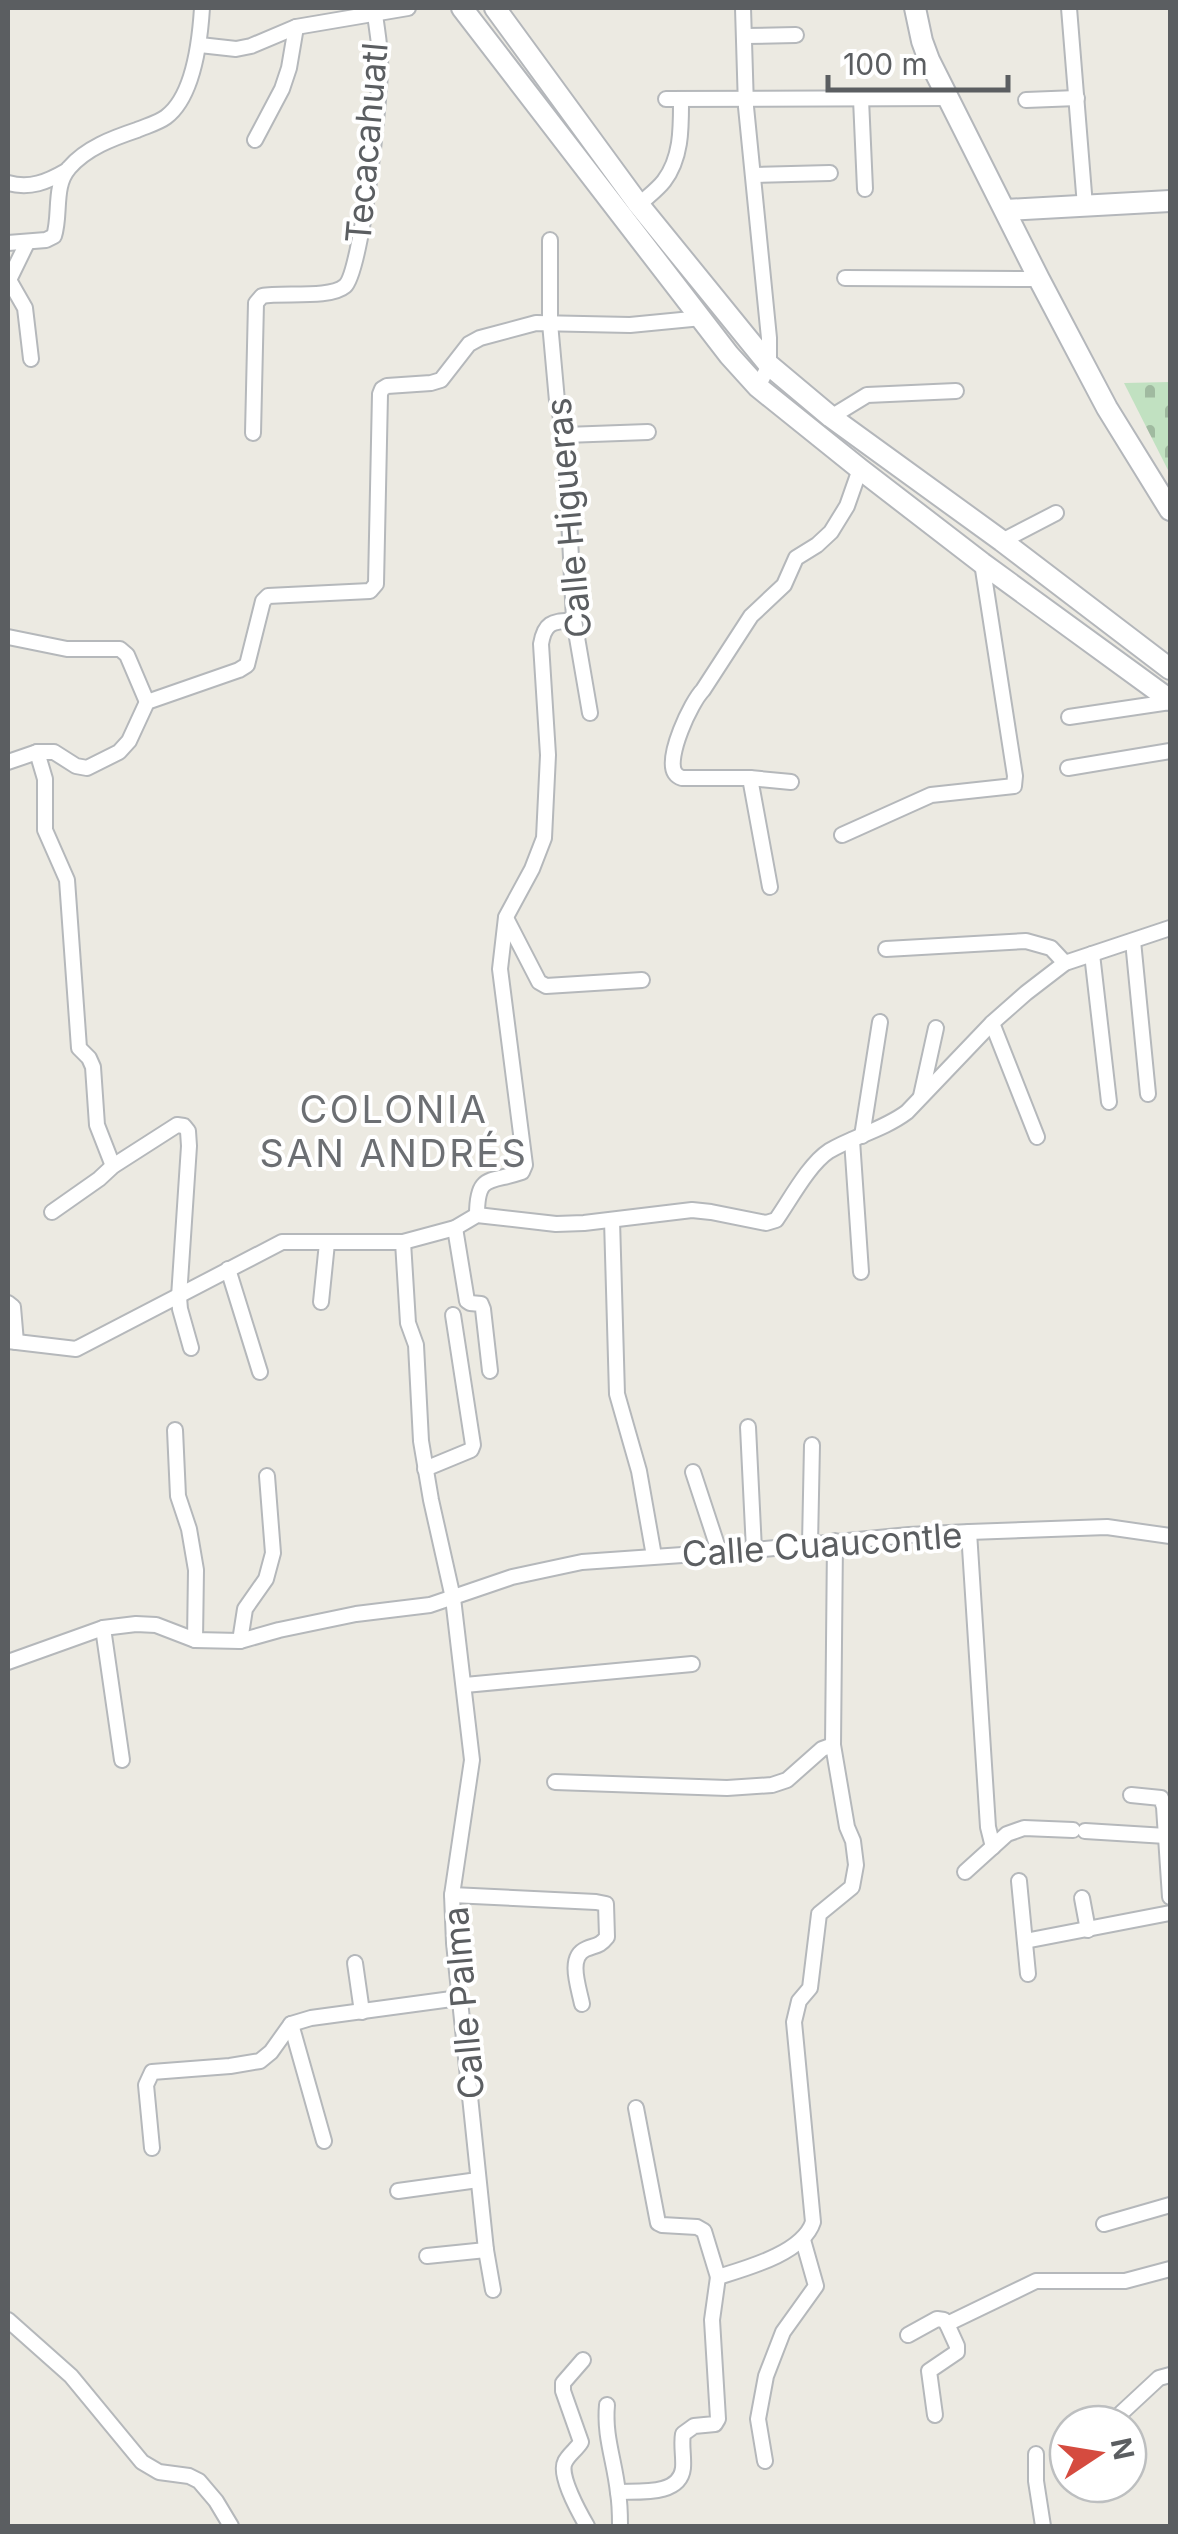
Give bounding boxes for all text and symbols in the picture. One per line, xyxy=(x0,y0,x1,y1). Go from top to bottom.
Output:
scale bar xyxy=(828,30,1008,92)
street label: Tecacahuatl xyxy=(336,41,396,245)
text: 100 m xyxy=(843,46,928,82)
street label: Calle Higueras xyxy=(537,396,599,640)
district label: COLONIA SAN ANDRÉS xyxy=(260,1086,528,1176)
street label: Calle Cuaucontle xyxy=(680,1513,964,1575)
street label: Calle Palma xyxy=(434,1905,492,2101)
north arrow xyxy=(1048,2404,1148,2504)
text: N xyxy=(1104,2435,1141,2463)

